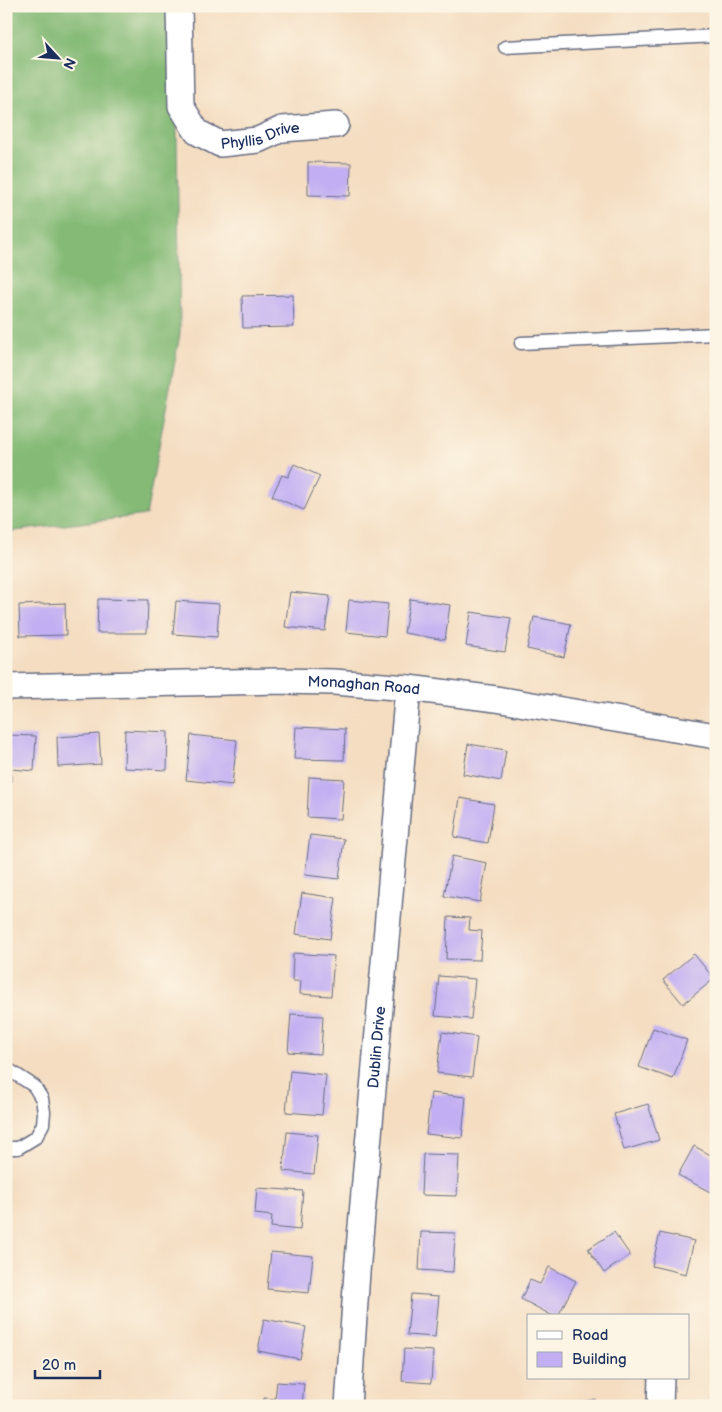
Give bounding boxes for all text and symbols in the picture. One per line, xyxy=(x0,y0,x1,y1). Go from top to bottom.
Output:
north arrow xyxy=(32,32,82,82)
text: N xyxy=(59,55,79,72)
street label: Phyllis Drive xyxy=(220,118,300,153)
street label: Monaghan Road xyxy=(307,672,421,699)
street label: Dublin Drive xyxy=(364,1005,390,1089)
legend xyxy=(527,1314,690,1380)
text: Road xyxy=(572,1326,608,1345)
scale bar xyxy=(35,1347,100,1379)
text: Building xyxy=(572,1350,627,1369)
text: 20 m xyxy=(42,1356,76,1375)

